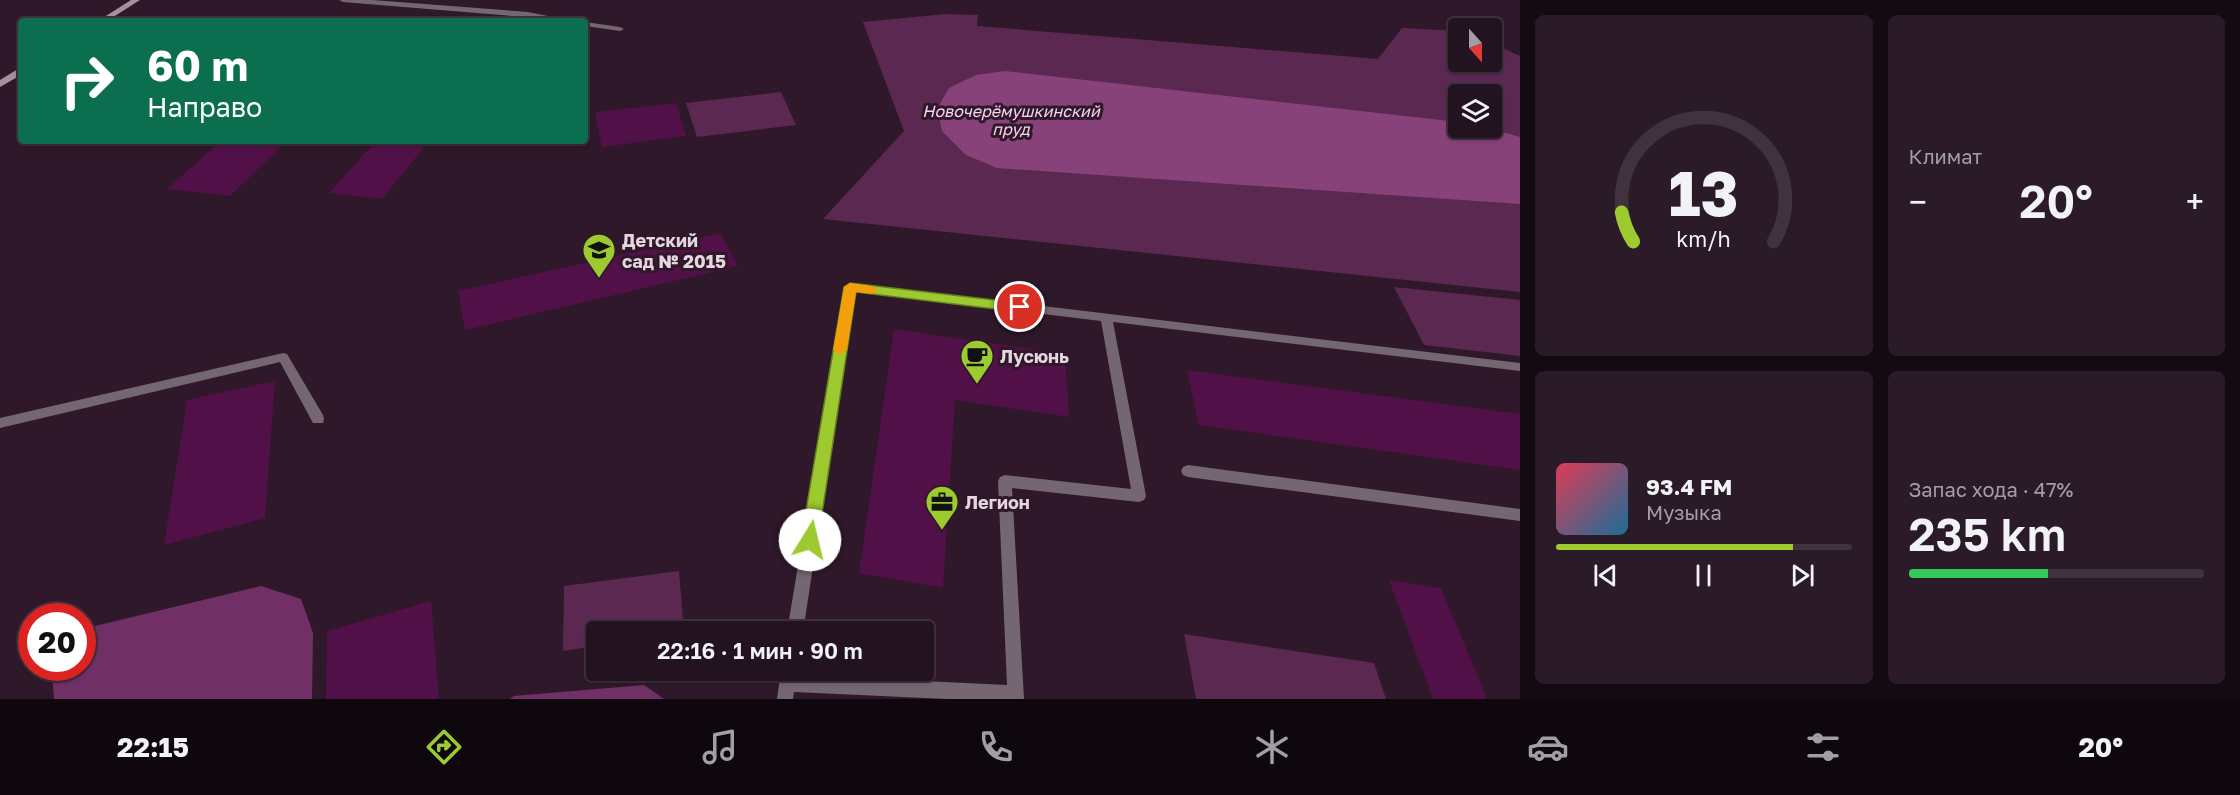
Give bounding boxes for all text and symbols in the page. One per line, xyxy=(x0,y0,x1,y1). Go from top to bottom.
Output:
north arrow xyxy=(1448,18,1502,72)
map controls xyxy=(1448,18,1502,138)
text: 60 m xyxy=(147,40,248,90)
icon: right xyxy=(48,42,126,120)
button: layers xyxy=(1448,84,1502,138)
text: Направо xyxy=(147,91,262,123)
water label: Новочерёмушкинский пруд xyxy=(922,101,1101,139)
text: Климат xyxy=(1909,144,1982,168)
text: 13 xyxy=(1669,155,1739,230)
text: 20° xyxy=(2020,174,2093,228)
text: − xyxy=(1909,182,1927,221)
text: + xyxy=(2186,182,2204,221)
text: km/h xyxy=(1676,227,1731,253)
place label: Детский сад № 2015 xyxy=(622,229,726,272)
school or university icon: Детский сад № 2015 xyxy=(581,232,617,279)
pin xyxy=(994,281,1045,332)
icon: arrive xyxy=(1003,290,1036,323)
cafe icon: Лусюнь xyxy=(959,338,995,385)
place label: Лусюнь xyxy=(1000,345,1069,367)
text: 93.4 FM xyxy=(1646,473,1732,500)
text: Запас хода · 47% xyxy=(1909,477,2073,501)
office icon: Легион xyxy=(924,484,960,531)
place label: Легион xyxy=(965,491,1030,513)
text: Музыка xyxy=(1646,500,1722,524)
text: 235 km xyxy=(1909,507,2066,561)
position arrow xyxy=(778,508,842,572)
icon: previous xyxy=(1589,559,1622,592)
icon: pause xyxy=(1687,559,1720,592)
icon: next xyxy=(1786,559,1819,592)
speed limit sign: 20 xyxy=(18,603,96,681)
text: 22:16 · 1 мин · 90 m xyxy=(657,637,863,664)
icon: directions xyxy=(423,726,465,768)
icon: music xyxy=(699,726,741,768)
icon: phone xyxy=(975,726,1017,768)
icon: climate xyxy=(1251,726,1293,768)
icon: car xyxy=(1527,726,1569,768)
icon: filters xyxy=(1802,726,1844,768)
text: 22:15 xyxy=(117,731,189,763)
text: 20° xyxy=(2078,731,2123,763)

